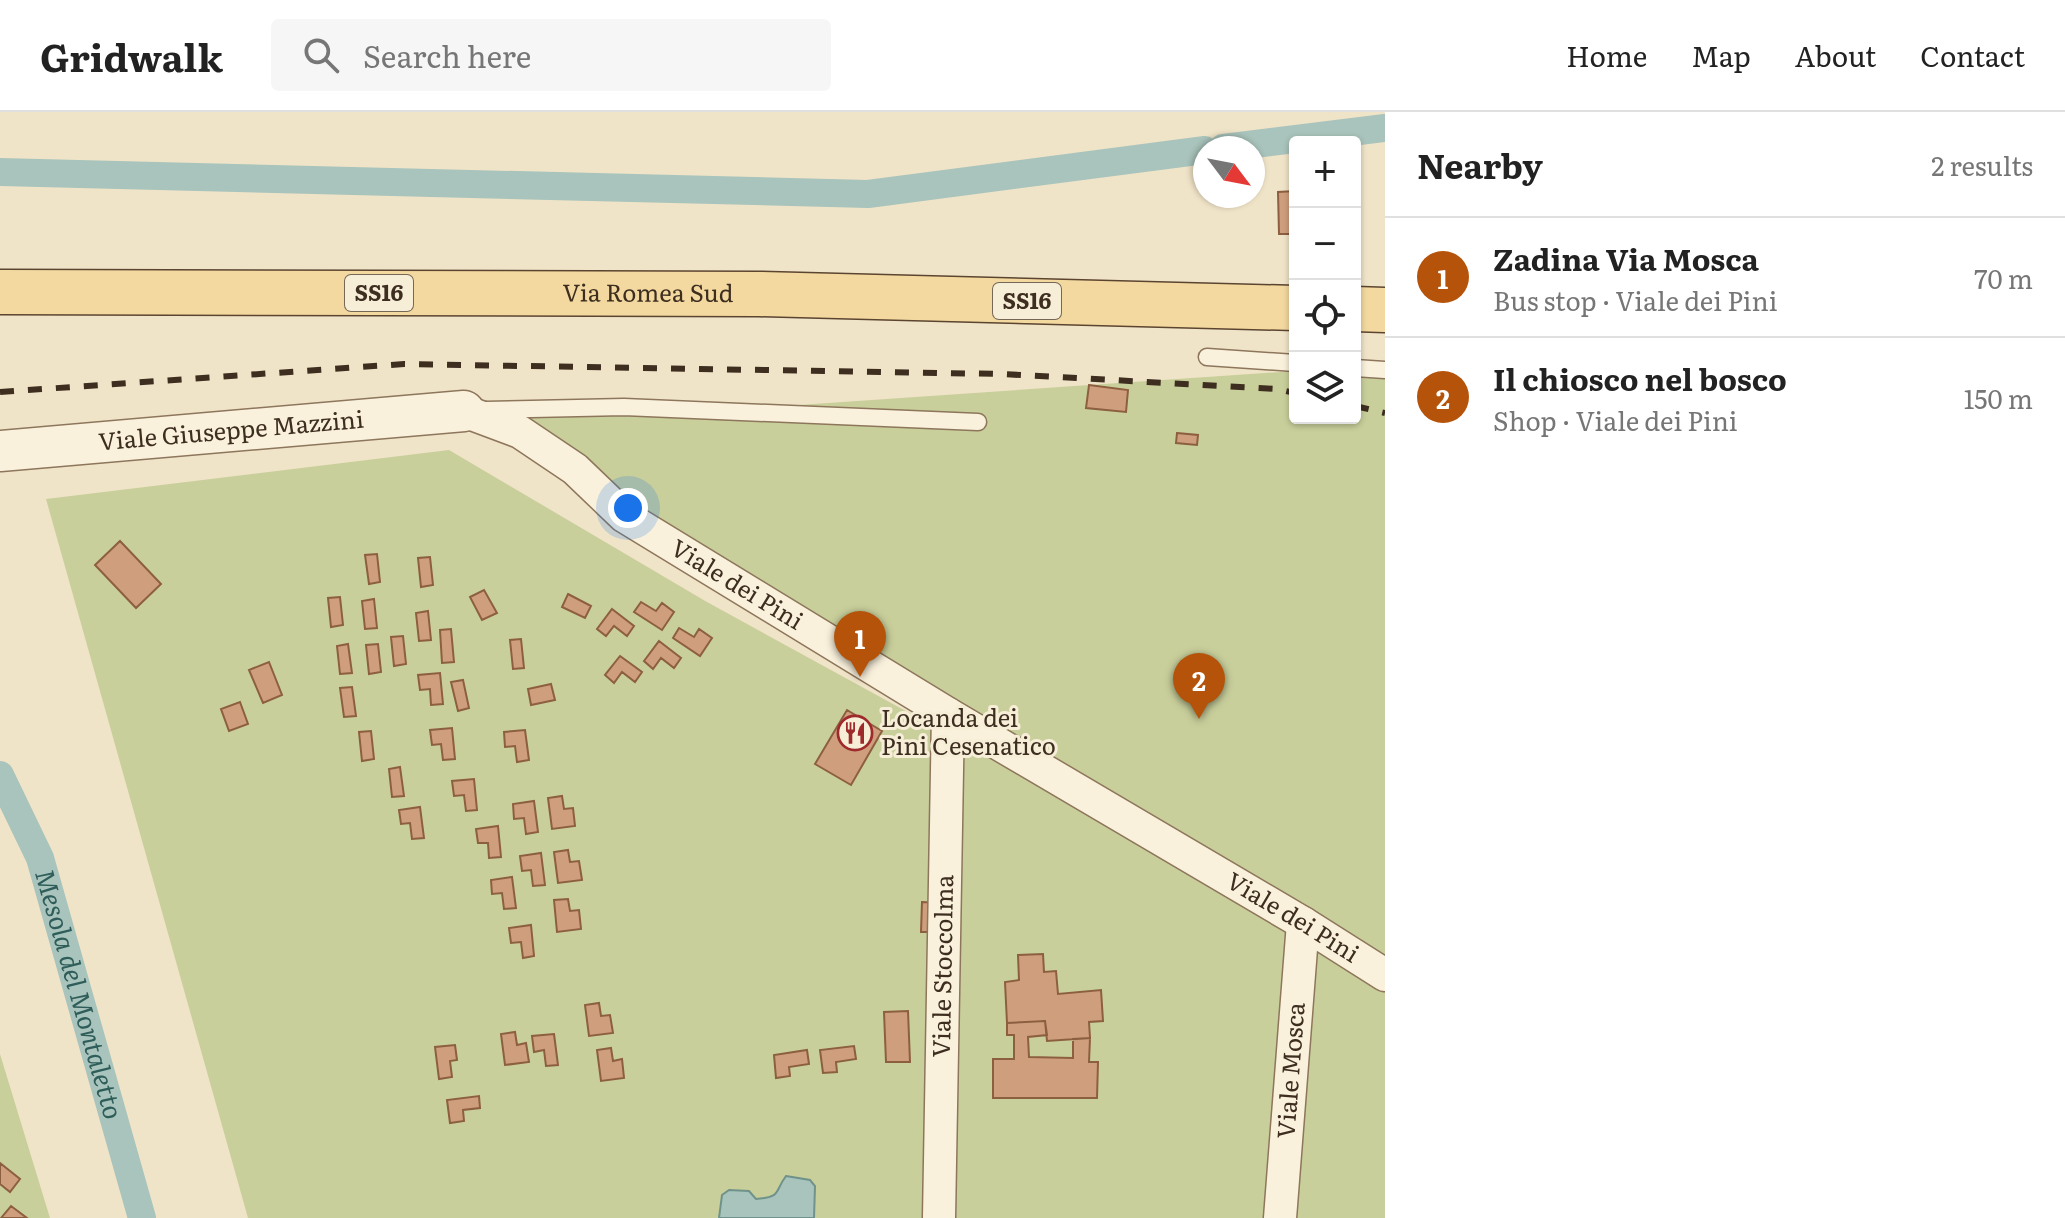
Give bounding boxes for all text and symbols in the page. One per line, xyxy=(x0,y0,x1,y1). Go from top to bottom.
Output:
search box xyxy=(271,19,831,91)
text: Gridwalk xyxy=(40,27,223,84)
icon: search xyxy=(299,33,343,77)
text: Search here xyxy=(363,33,531,77)
text: Home xyxy=(1566,34,1647,76)
text: Map xyxy=(1691,34,1751,76)
text: About xyxy=(1795,34,1876,76)
text: Contact xyxy=(1920,34,2025,76)
north arrow xyxy=(1193,136,1265,208)
map controls xyxy=(1289,136,1361,424)
button: + xyxy=(1289,136,1361,208)
text: Nearby xyxy=(1417,139,1543,189)
text: 2 results xyxy=(1931,145,2033,184)
button: − xyxy=(1289,208,1361,280)
text: Zadina Via Mosca xyxy=(1493,236,1759,280)
text: 1 xyxy=(1438,258,1448,297)
text: 70 m xyxy=(1974,258,2033,297)
street label: Via Romea Sud xyxy=(562,273,734,309)
road number: SS16 xyxy=(345,275,413,311)
button: locate xyxy=(1289,280,1361,352)
text: Bus stop · Viale dei Pini xyxy=(1493,280,1777,319)
road number: SS16 xyxy=(993,283,1061,319)
button: layers xyxy=(1289,352,1361,424)
text: Il chiosco nel bosco xyxy=(1493,356,1787,400)
text: 2 xyxy=(1436,378,1450,417)
text: 150 m xyxy=(1964,378,2033,417)
street label: Viale Giuseppe Mazzini xyxy=(97,400,365,457)
text: Shop · Viale dei Pini xyxy=(1493,400,1738,439)
your location xyxy=(608,488,648,528)
street label: Viale dei Pini xyxy=(665,529,811,637)
pin: 1 xyxy=(834,611,886,677)
pin: 2 xyxy=(1173,653,1225,719)
place label: Locanda dei Pini Cesenatico xyxy=(881,699,1056,762)
restaurant icon: Locanda dei Pini Cesenatico xyxy=(836,714,874,752)
street label: Viale dei Pini xyxy=(1221,862,1367,969)
water label: Mesola del Montaletto xyxy=(27,864,135,1123)
street label: Viale Stoccolma xyxy=(922,874,960,1058)
street label: Viale Mosca xyxy=(1266,1001,1312,1140)

